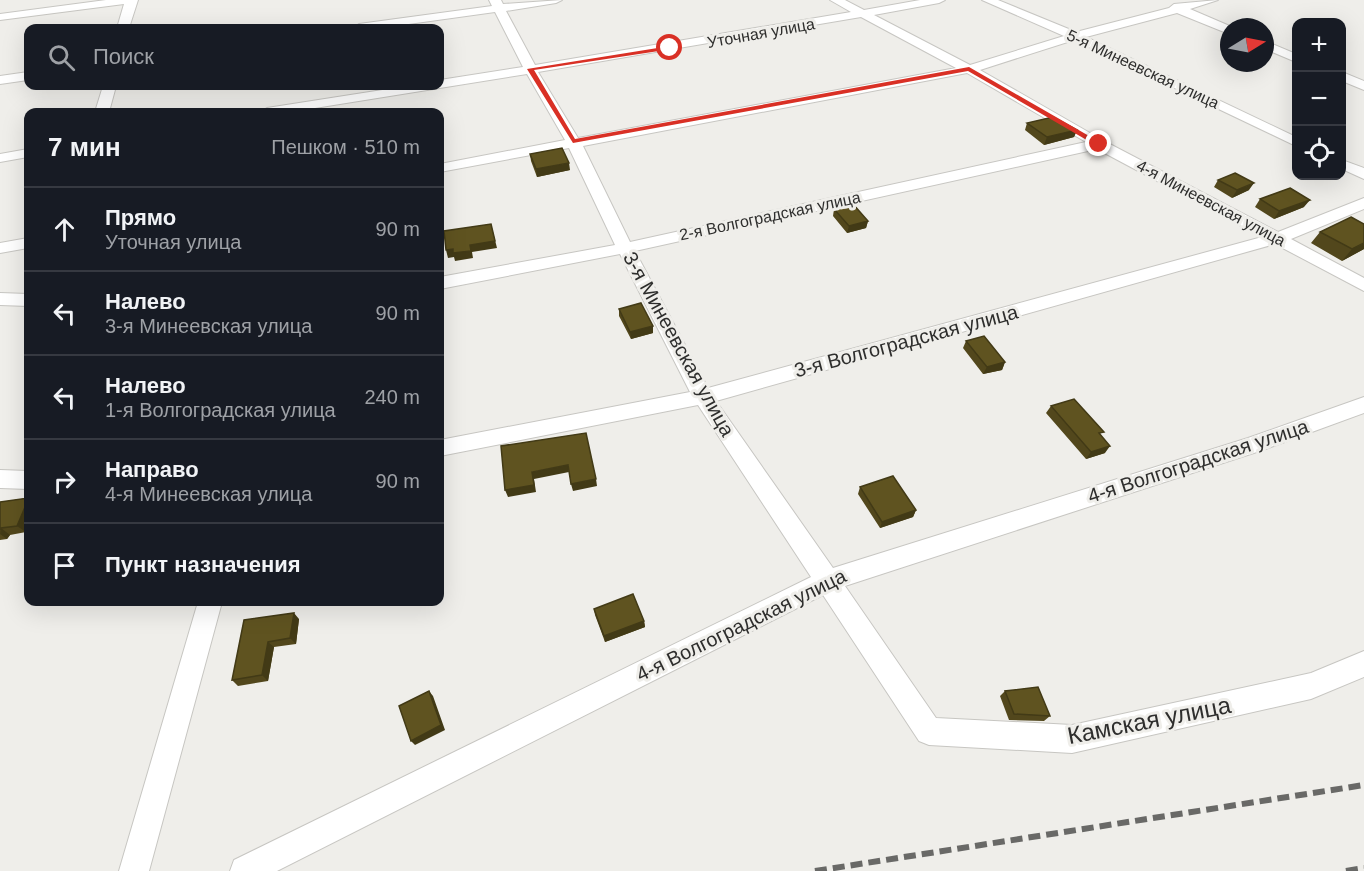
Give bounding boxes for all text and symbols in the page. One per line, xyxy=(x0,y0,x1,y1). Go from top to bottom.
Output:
street label: Уточная улица xyxy=(706,15,816,51)
north arrow xyxy=(1220,18,1274,72)
map controls xyxy=(1292,18,1346,180)
button: + xyxy=(1292,18,1346,72)
search box xyxy=(24,24,444,90)
street label: 5-я Минеевская улица xyxy=(1064,26,1222,112)
route start xyxy=(656,34,682,60)
icon: search xyxy=(45,41,78,74)
text: Поиск xyxy=(93,44,154,69)
button: − xyxy=(1292,72,1346,126)
button: locate xyxy=(1292,126,1346,180)
route end xyxy=(1085,130,1111,156)
text: 7 мин xyxy=(48,132,121,162)
text: Пешком · 510 m xyxy=(271,136,420,158)
street label: 4-я Минеевская улица xyxy=(1134,157,1288,249)
street label: 2-я Волгоградская улица xyxy=(678,188,862,244)
text: Прямо xyxy=(105,205,176,230)
icon: ahead xyxy=(48,213,81,246)
text: 90 m xyxy=(376,218,420,240)
text: Уточная улица xyxy=(105,231,241,253)
street label: 3-я Минеевская улица xyxy=(619,248,739,441)
text: Налево xyxy=(105,289,186,314)
icon: left xyxy=(48,297,81,330)
street label: 3-я Волгоградская улица xyxy=(792,300,1021,381)
text: 90 m xyxy=(376,302,420,324)
text: 3-я Минеевская улица xyxy=(105,315,312,337)
text: Налево xyxy=(105,373,186,398)
icon: left xyxy=(48,381,81,414)
text: 240 m xyxy=(364,386,420,408)
text: 1-я Волгоградская улица xyxy=(105,399,336,421)
street label: 4-я Волгоградская улица xyxy=(1085,415,1312,507)
text: Направо xyxy=(105,457,199,482)
icon: right xyxy=(48,465,81,498)
text: 90 m xyxy=(376,470,420,492)
text: 4-я Минеевская улица xyxy=(105,483,312,505)
icon: arrive xyxy=(48,549,81,582)
text: Пункт назначения xyxy=(105,552,301,577)
street label: 4-я Волгоградская улица xyxy=(632,564,850,685)
street label: Камская улица xyxy=(1065,691,1234,749)

